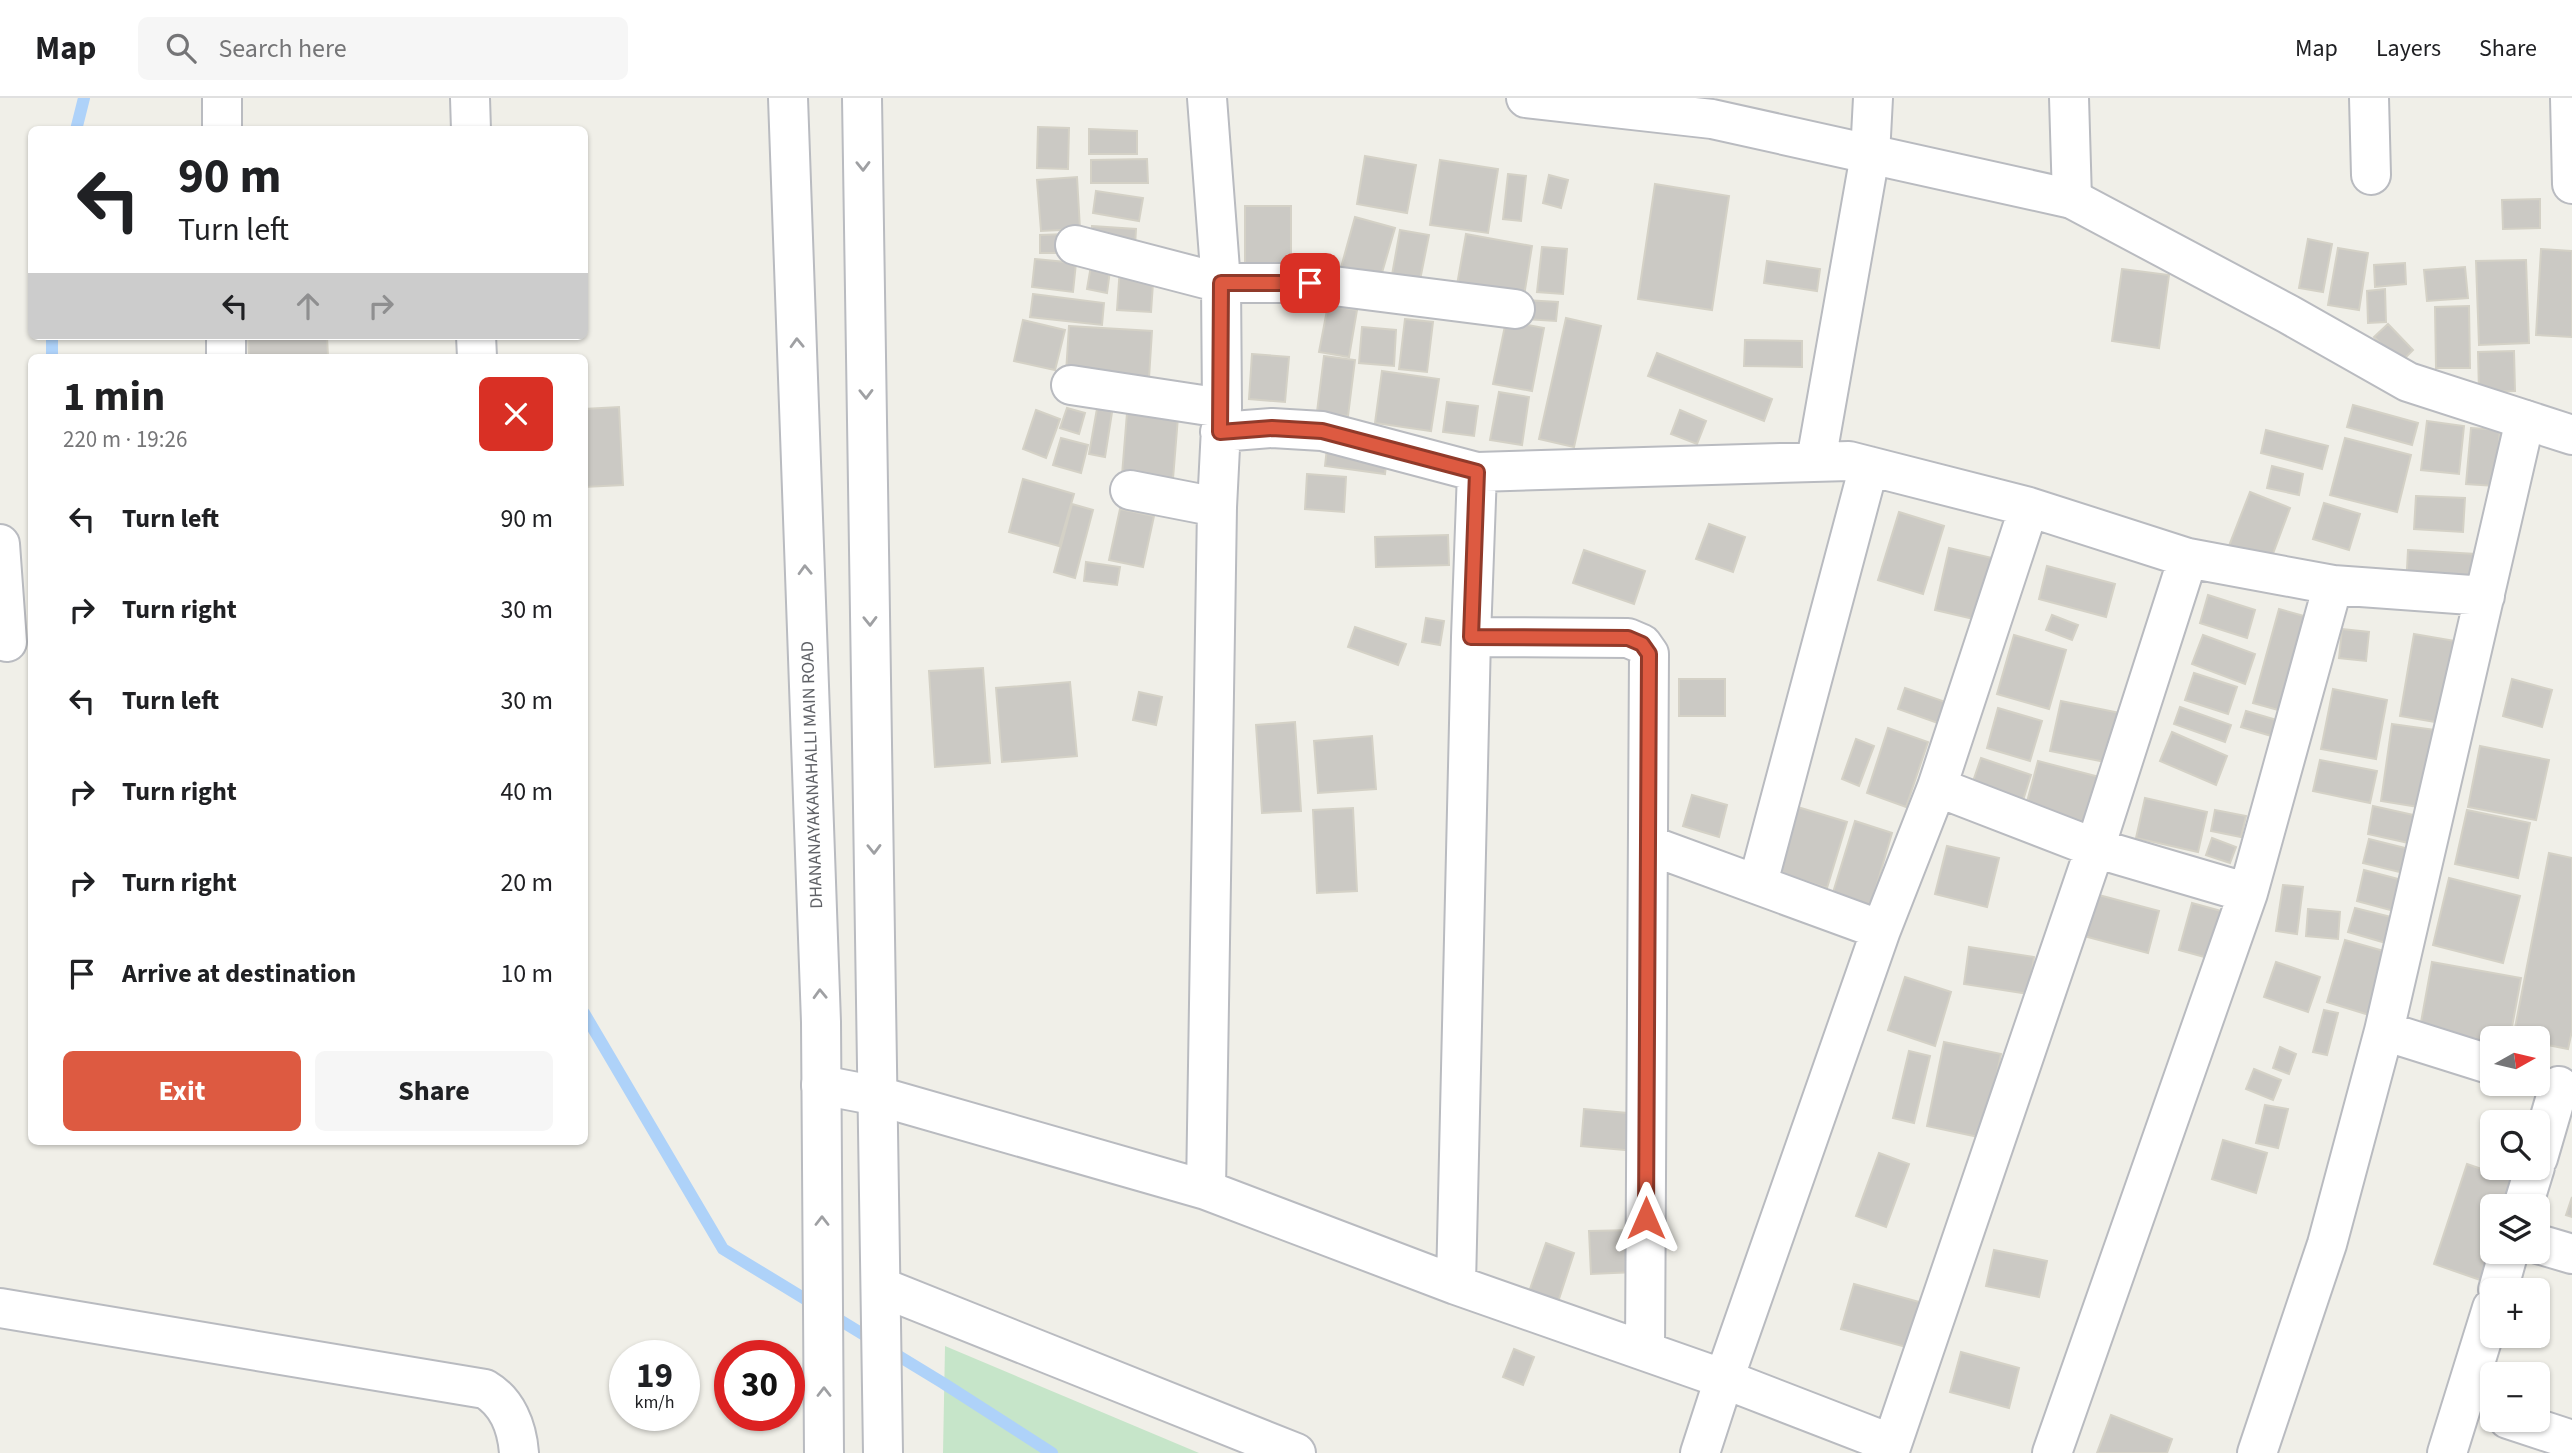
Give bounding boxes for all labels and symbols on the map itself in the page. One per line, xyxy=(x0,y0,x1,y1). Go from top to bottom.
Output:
one-way arrow xyxy=(855,161,871,172)
pin xyxy=(1280,253,1340,313)
one-way arrow xyxy=(789,337,804,348)
one-way arrow xyxy=(859,388,874,399)
one-way arrow xyxy=(797,565,812,576)
one-way arrow xyxy=(862,616,878,627)
street label: DHANANAYAKANAHALLI MAIN ROAD xyxy=(795,641,829,909)
one-way arrow xyxy=(866,843,881,854)
one-way arrow xyxy=(812,988,827,999)
north arrow xyxy=(2480,1026,2550,1096)
position arrow xyxy=(1609,1181,1683,1255)
one-way arrow xyxy=(815,1215,830,1226)
speed limit sign: 30 xyxy=(714,1340,805,1431)
one-way arrow xyxy=(816,1386,832,1397)

